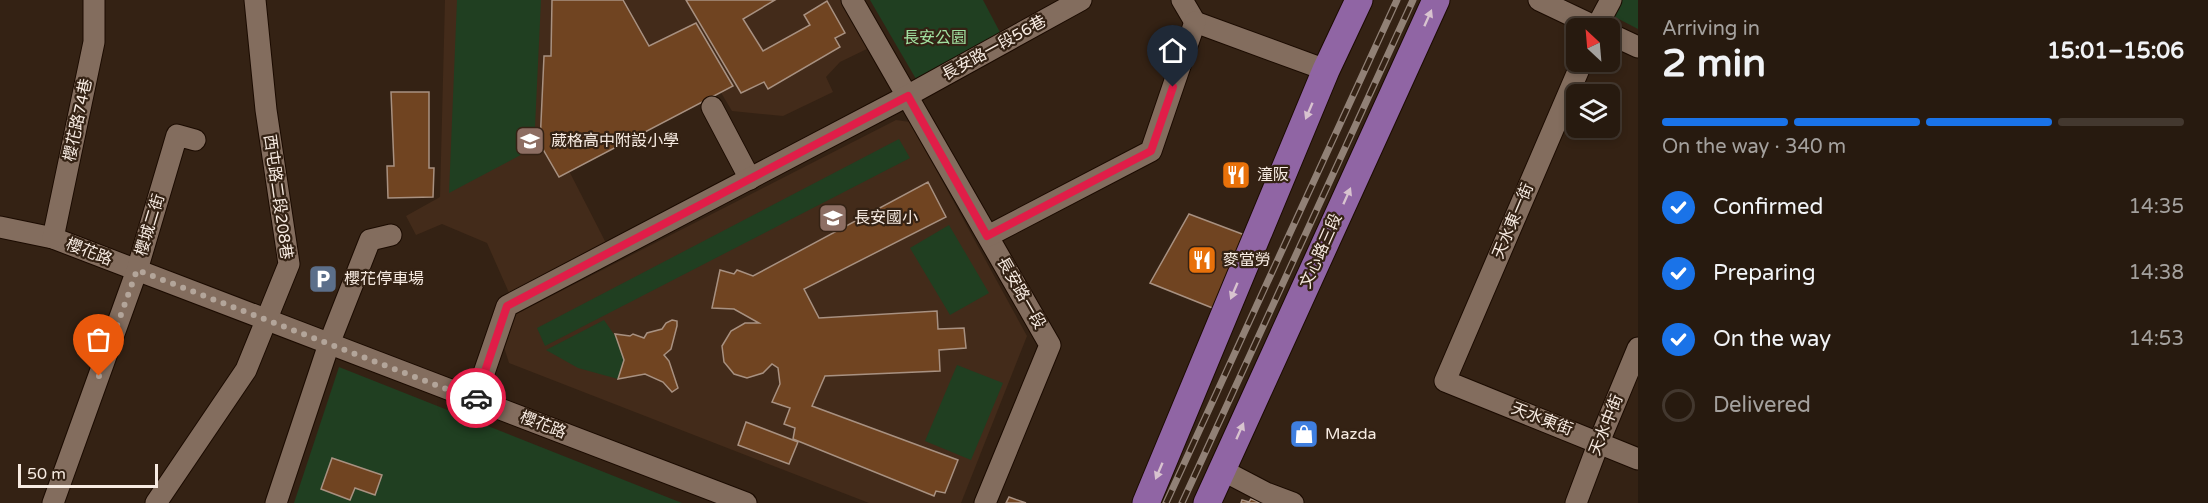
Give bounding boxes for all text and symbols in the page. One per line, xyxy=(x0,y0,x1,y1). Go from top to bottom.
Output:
one-way arrow xyxy=(1423,10,1432,27)
street label: 長安路一段56巷 xyxy=(938,11,1050,85)
text: Arriving in xyxy=(1662,17,1760,41)
north arrow xyxy=(1566,18,1620,72)
map controls xyxy=(1566,18,1620,138)
pin xyxy=(1147,25,1198,87)
park label: 長安公園 xyxy=(903,28,967,48)
icon: home xyxy=(1156,34,1189,67)
text: 15:01–15:06 xyxy=(2047,38,2184,64)
text: 2 min xyxy=(1662,40,1766,87)
street label: 櫻花路74巷 xyxy=(59,77,97,163)
button: layers xyxy=(1566,84,1620,138)
one-way arrow xyxy=(1304,102,1314,120)
school or university icon: 葳格高中附設小學 xyxy=(514,125,546,157)
place label: 葳格高中附設小學 xyxy=(551,131,679,151)
street label: 西屯路二段208巷 xyxy=(259,133,297,261)
text: On the way · 340 m xyxy=(1662,135,1846,159)
restaurant icon: 潼阪 xyxy=(1220,159,1252,191)
place label: 潼阪 xyxy=(1257,165,1289,185)
street label: 天水東一街 xyxy=(1488,180,1538,262)
one-way arrow xyxy=(1342,187,1351,204)
street label: 櫻城二街 xyxy=(131,191,169,259)
icon: check xyxy=(1662,191,1695,224)
text: Confirmed xyxy=(1713,194,1823,220)
text: 14:35 xyxy=(2129,195,2184,219)
school or university icon: 長安國小 xyxy=(817,202,849,234)
place label: 長安國小 xyxy=(854,208,918,228)
street label: 文心路三段 xyxy=(1296,210,1346,292)
street label: 櫻花路 xyxy=(63,234,115,270)
restaurant icon: 麥當勞 xyxy=(1186,244,1218,276)
place label: 麥當勞 xyxy=(1223,250,1271,270)
street label: 長安路一段 xyxy=(992,253,1050,333)
icon: check xyxy=(1662,257,1695,290)
text: Preparing xyxy=(1713,260,1816,286)
text: 14:38 xyxy=(2129,261,2184,285)
parking icon: 櫻花停車場 xyxy=(307,263,339,295)
place label: 櫻花停車場 xyxy=(344,269,424,289)
one-way arrow xyxy=(1229,282,1239,300)
pin xyxy=(73,314,124,376)
icon: bag xyxy=(82,323,115,356)
icon: check xyxy=(1662,323,1695,356)
text: On the way xyxy=(1713,326,1831,352)
text: 14:53 xyxy=(2129,327,2184,351)
courier xyxy=(446,368,506,428)
icon: car xyxy=(460,382,493,415)
street label: 天水中街 xyxy=(1585,392,1627,458)
text: Delivered xyxy=(1713,392,1811,418)
street label: 天水東街 xyxy=(1509,398,1575,440)
street label: 櫻花路 xyxy=(517,407,569,443)
shop icon: Mazda xyxy=(1288,418,1320,450)
one-way arrow xyxy=(1235,421,1245,439)
place label: Mazda xyxy=(1325,424,1377,444)
scale bar xyxy=(18,461,158,488)
one-way arrow xyxy=(1154,462,1163,480)
text: 50 m xyxy=(27,464,66,484)

